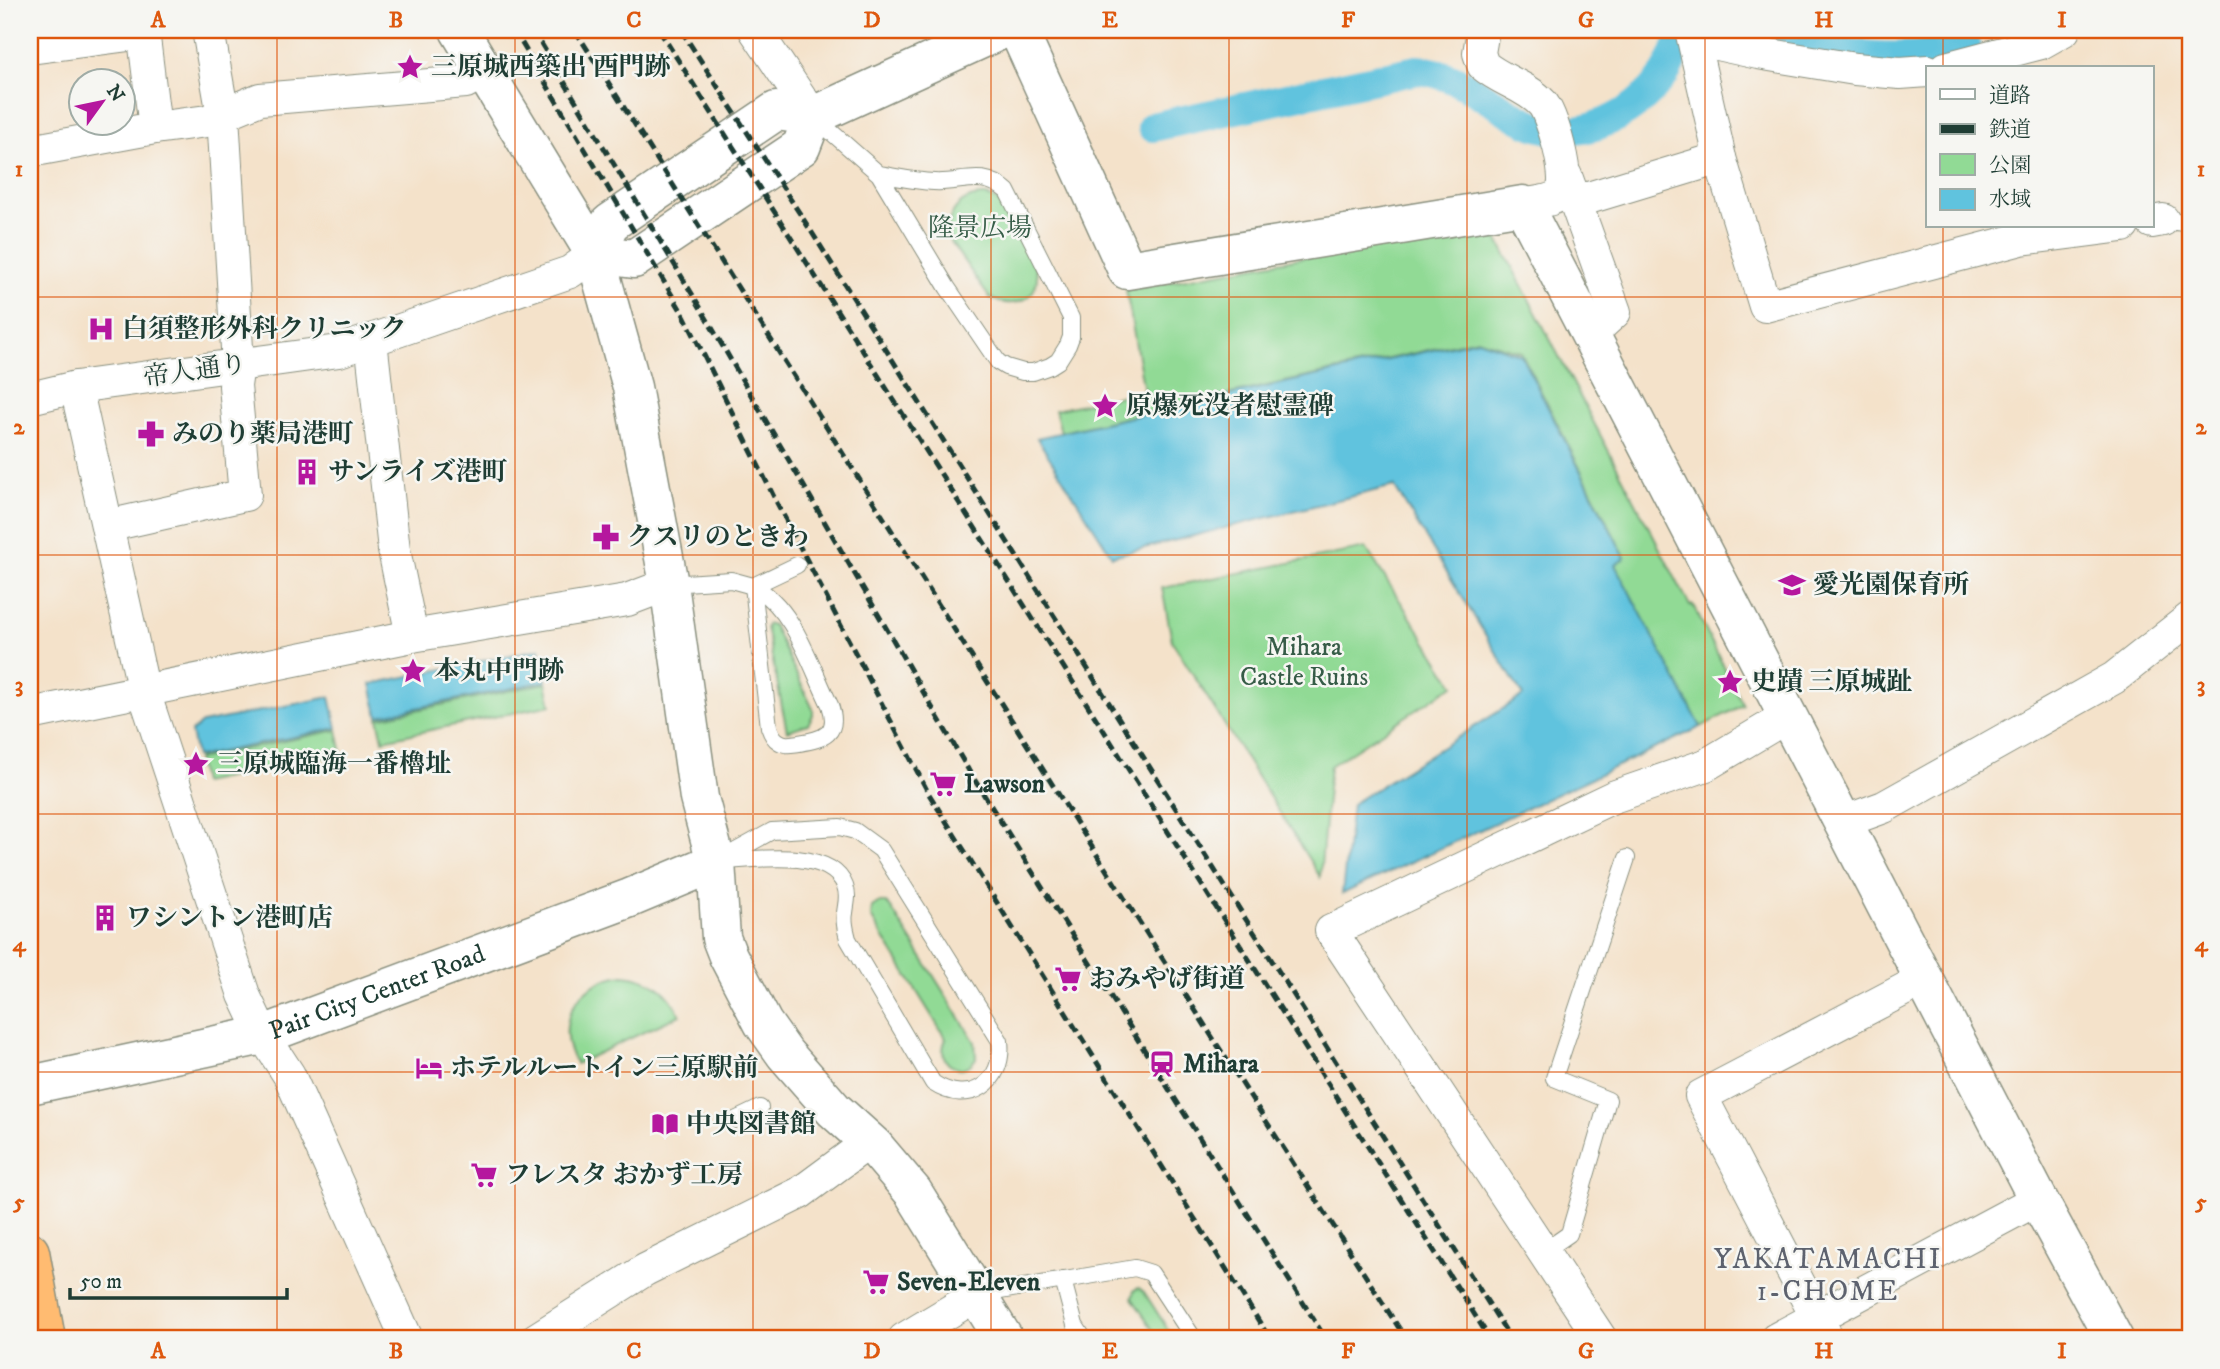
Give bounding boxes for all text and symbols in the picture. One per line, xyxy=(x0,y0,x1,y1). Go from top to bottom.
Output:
text: A xyxy=(150,6,167,35)
text: B xyxy=(389,6,403,35)
text: C xyxy=(626,6,642,35)
text: D xyxy=(863,6,881,35)
text: E xyxy=(1102,6,1118,35)
text: F xyxy=(1341,6,1356,35)
text: G xyxy=(1578,6,1594,35)
text: H xyxy=(1814,6,1834,35)
text: I xyxy=(2057,6,2067,35)
place label: 三原城西築出 酉門跡 xyxy=(431,51,671,84)
place icon: 三原城西築出 酉門跡 xyxy=(395,52,425,82)
north arrow xyxy=(66,66,136,136)
legend xyxy=(1926,66,2154,228)
text: N xyxy=(101,81,129,107)
text: 道路 xyxy=(1989,83,2031,109)
text: 鉄道 xyxy=(1989,117,2031,143)
text: 公園 xyxy=(1989,153,2031,179)
text: 1 xyxy=(15,155,23,184)
text: 1 xyxy=(2197,155,2205,184)
text: 水域 xyxy=(1989,187,2031,213)
park label: 隆景広場 xyxy=(928,212,1032,245)
place label: 白須整形外科クリニック xyxy=(122,313,406,346)
hospital icon: 白須整形外科クリニック xyxy=(86,314,116,344)
street label: 帝人通り xyxy=(141,347,249,395)
place label: 原爆死没者慰霊碑 xyxy=(1126,390,1334,423)
place icon: 原爆死没者慰霊碑 xyxy=(1090,391,1120,421)
text: 2 xyxy=(13,413,25,442)
text: 2 xyxy=(2195,413,2207,442)
place label: みのり薬局港町 xyxy=(172,418,354,451)
pharmacy icon: みのり薬局港町 xyxy=(136,419,166,449)
place label: サンライズ港町 xyxy=(328,456,508,489)
building icon: サンライズ港町 xyxy=(292,457,322,487)
place label: クスリのときわ xyxy=(627,521,809,554)
pharmacy icon: クスリのときわ xyxy=(591,522,621,552)
place label: 愛光園保育所 xyxy=(1813,569,1969,602)
school or university icon: 愛光園保育所 xyxy=(1777,570,1807,600)
park label: Mihara Castle Ruins xyxy=(1240,631,1368,694)
place label: 本丸中門跡 xyxy=(434,655,564,688)
place icon: 本丸中門跡 xyxy=(398,656,428,686)
place label: 史蹟 三原城趾 xyxy=(1751,666,1913,699)
place icon: 史蹟 三原城趾 xyxy=(1715,667,1745,697)
text: 3 xyxy=(15,671,23,700)
text: 3 xyxy=(2197,671,2205,700)
place label: 三原城臨海一番櫓址 xyxy=(217,748,451,781)
place icon: 三原城臨海一番櫓址 xyxy=(181,749,211,779)
place label: Lawson xyxy=(964,768,1046,801)
supermarket icon: Lawson xyxy=(928,769,958,799)
place label: ワシントン港町店 xyxy=(126,902,333,935)
building icon: ワシントン港町店 xyxy=(90,903,120,933)
text: 4 xyxy=(12,930,27,959)
text: 4 xyxy=(2194,930,2209,959)
street label: Pair City Center Road xyxy=(264,937,490,1048)
place label: おみやげ街道 xyxy=(1089,963,1245,996)
supermarket icon: おみやげ街道 xyxy=(1053,964,1083,994)
place label: Mihara xyxy=(1183,1048,1260,1081)
station icon: Mihara xyxy=(1147,1049,1177,1079)
place label: ホテルルートイン三原駅前 xyxy=(450,1052,759,1085)
hotel icon: ホテルルートイン三原駅前 xyxy=(414,1053,444,1083)
place label: 中央図書館 xyxy=(686,1108,816,1141)
library icon: 中央図書館 xyxy=(650,1109,680,1139)
place label: フレスタ おかず工房 xyxy=(505,1159,743,1192)
supermarket icon: フレスタ おかず工房 xyxy=(469,1160,499,1190)
text: 5 xyxy=(12,1188,25,1217)
text: 5 xyxy=(2194,1188,2207,1217)
district label: YAKATAMACHI 1-CHOME xyxy=(1714,1242,1942,1309)
scale bar xyxy=(70,1257,287,1301)
place label: Seven-Eleven xyxy=(897,1266,1041,1299)
supermarket icon: Seven-Eleven xyxy=(861,1267,891,1297)
text: 50 m xyxy=(80,1269,122,1295)
text: A xyxy=(150,1337,167,1366)
text: B xyxy=(389,1337,403,1366)
text: C xyxy=(626,1337,642,1366)
text: D xyxy=(863,1337,881,1366)
text: E xyxy=(1102,1337,1118,1366)
text: F xyxy=(1341,1337,1356,1366)
text: G xyxy=(1578,1337,1594,1366)
text: H xyxy=(1814,1337,1834,1366)
text: I xyxy=(2057,1337,2067,1366)

